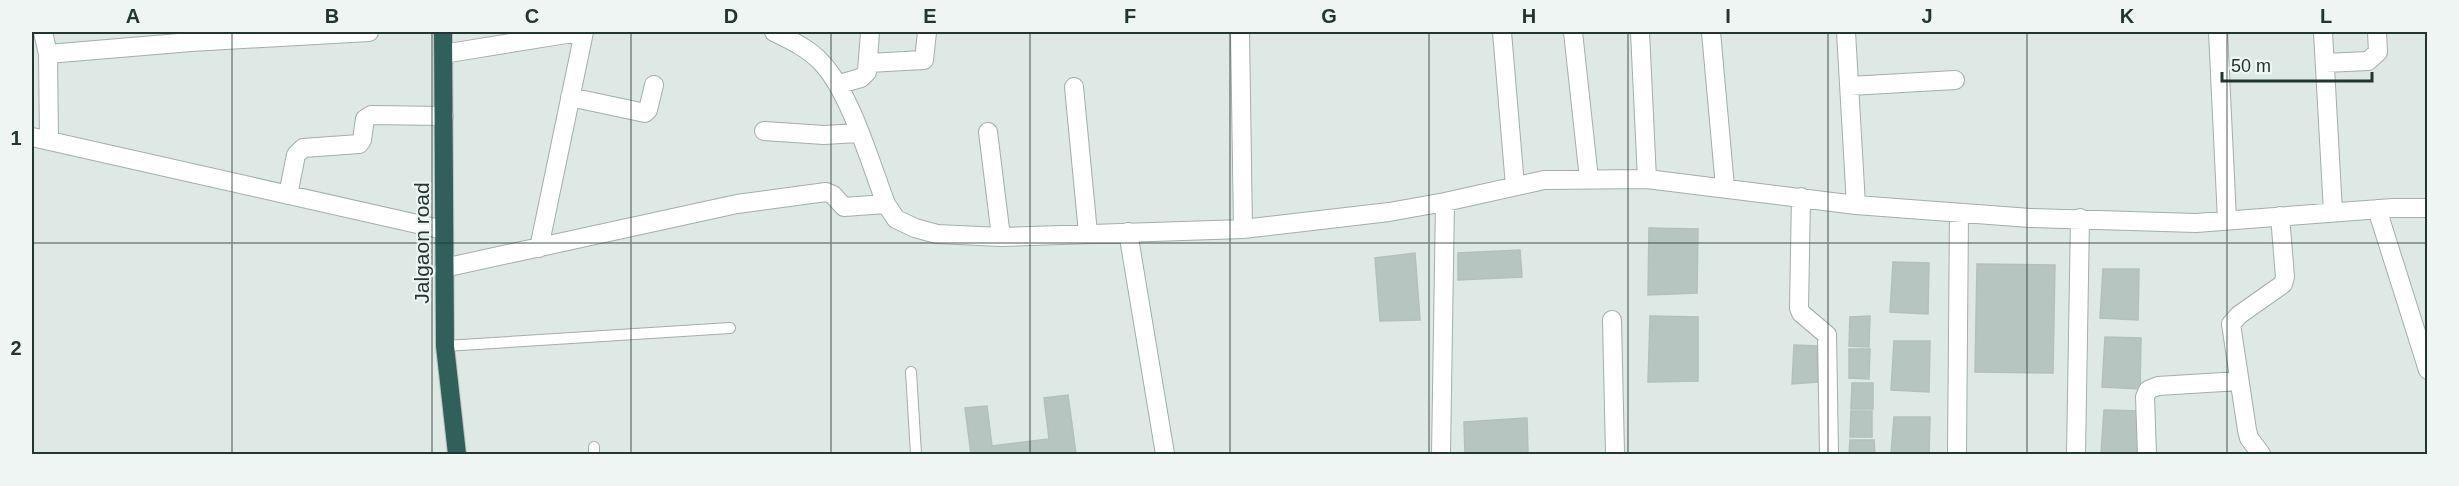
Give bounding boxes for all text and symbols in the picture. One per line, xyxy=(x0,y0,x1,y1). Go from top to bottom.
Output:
text: A xyxy=(126,5,140,27)
text: B xyxy=(325,5,339,27)
text: C xyxy=(525,5,539,27)
text: D xyxy=(724,5,738,27)
text: E xyxy=(923,5,937,27)
text: F xyxy=(1124,5,1136,27)
text: G xyxy=(1321,5,1337,27)
text: H xyxy=(1522,5,1536,27)
text: I xyxy=(1725,5,1731,27)
text: J xyxy=(1921,5,1933,27)
text: K xyxy=(2120,5,2135,27)
text: L xyxy=(2320,5,2332,27)
scale bar xyxy=(2222,45,2372,83)
text: 50 m xyxy=(2231,56,2271,76)
text: 1 xyxy=(10,127,22,149)
street label: Jalgaon road xyxy=(410,182,433,304)
text: 2 xyxy=(10,337,22,359)

